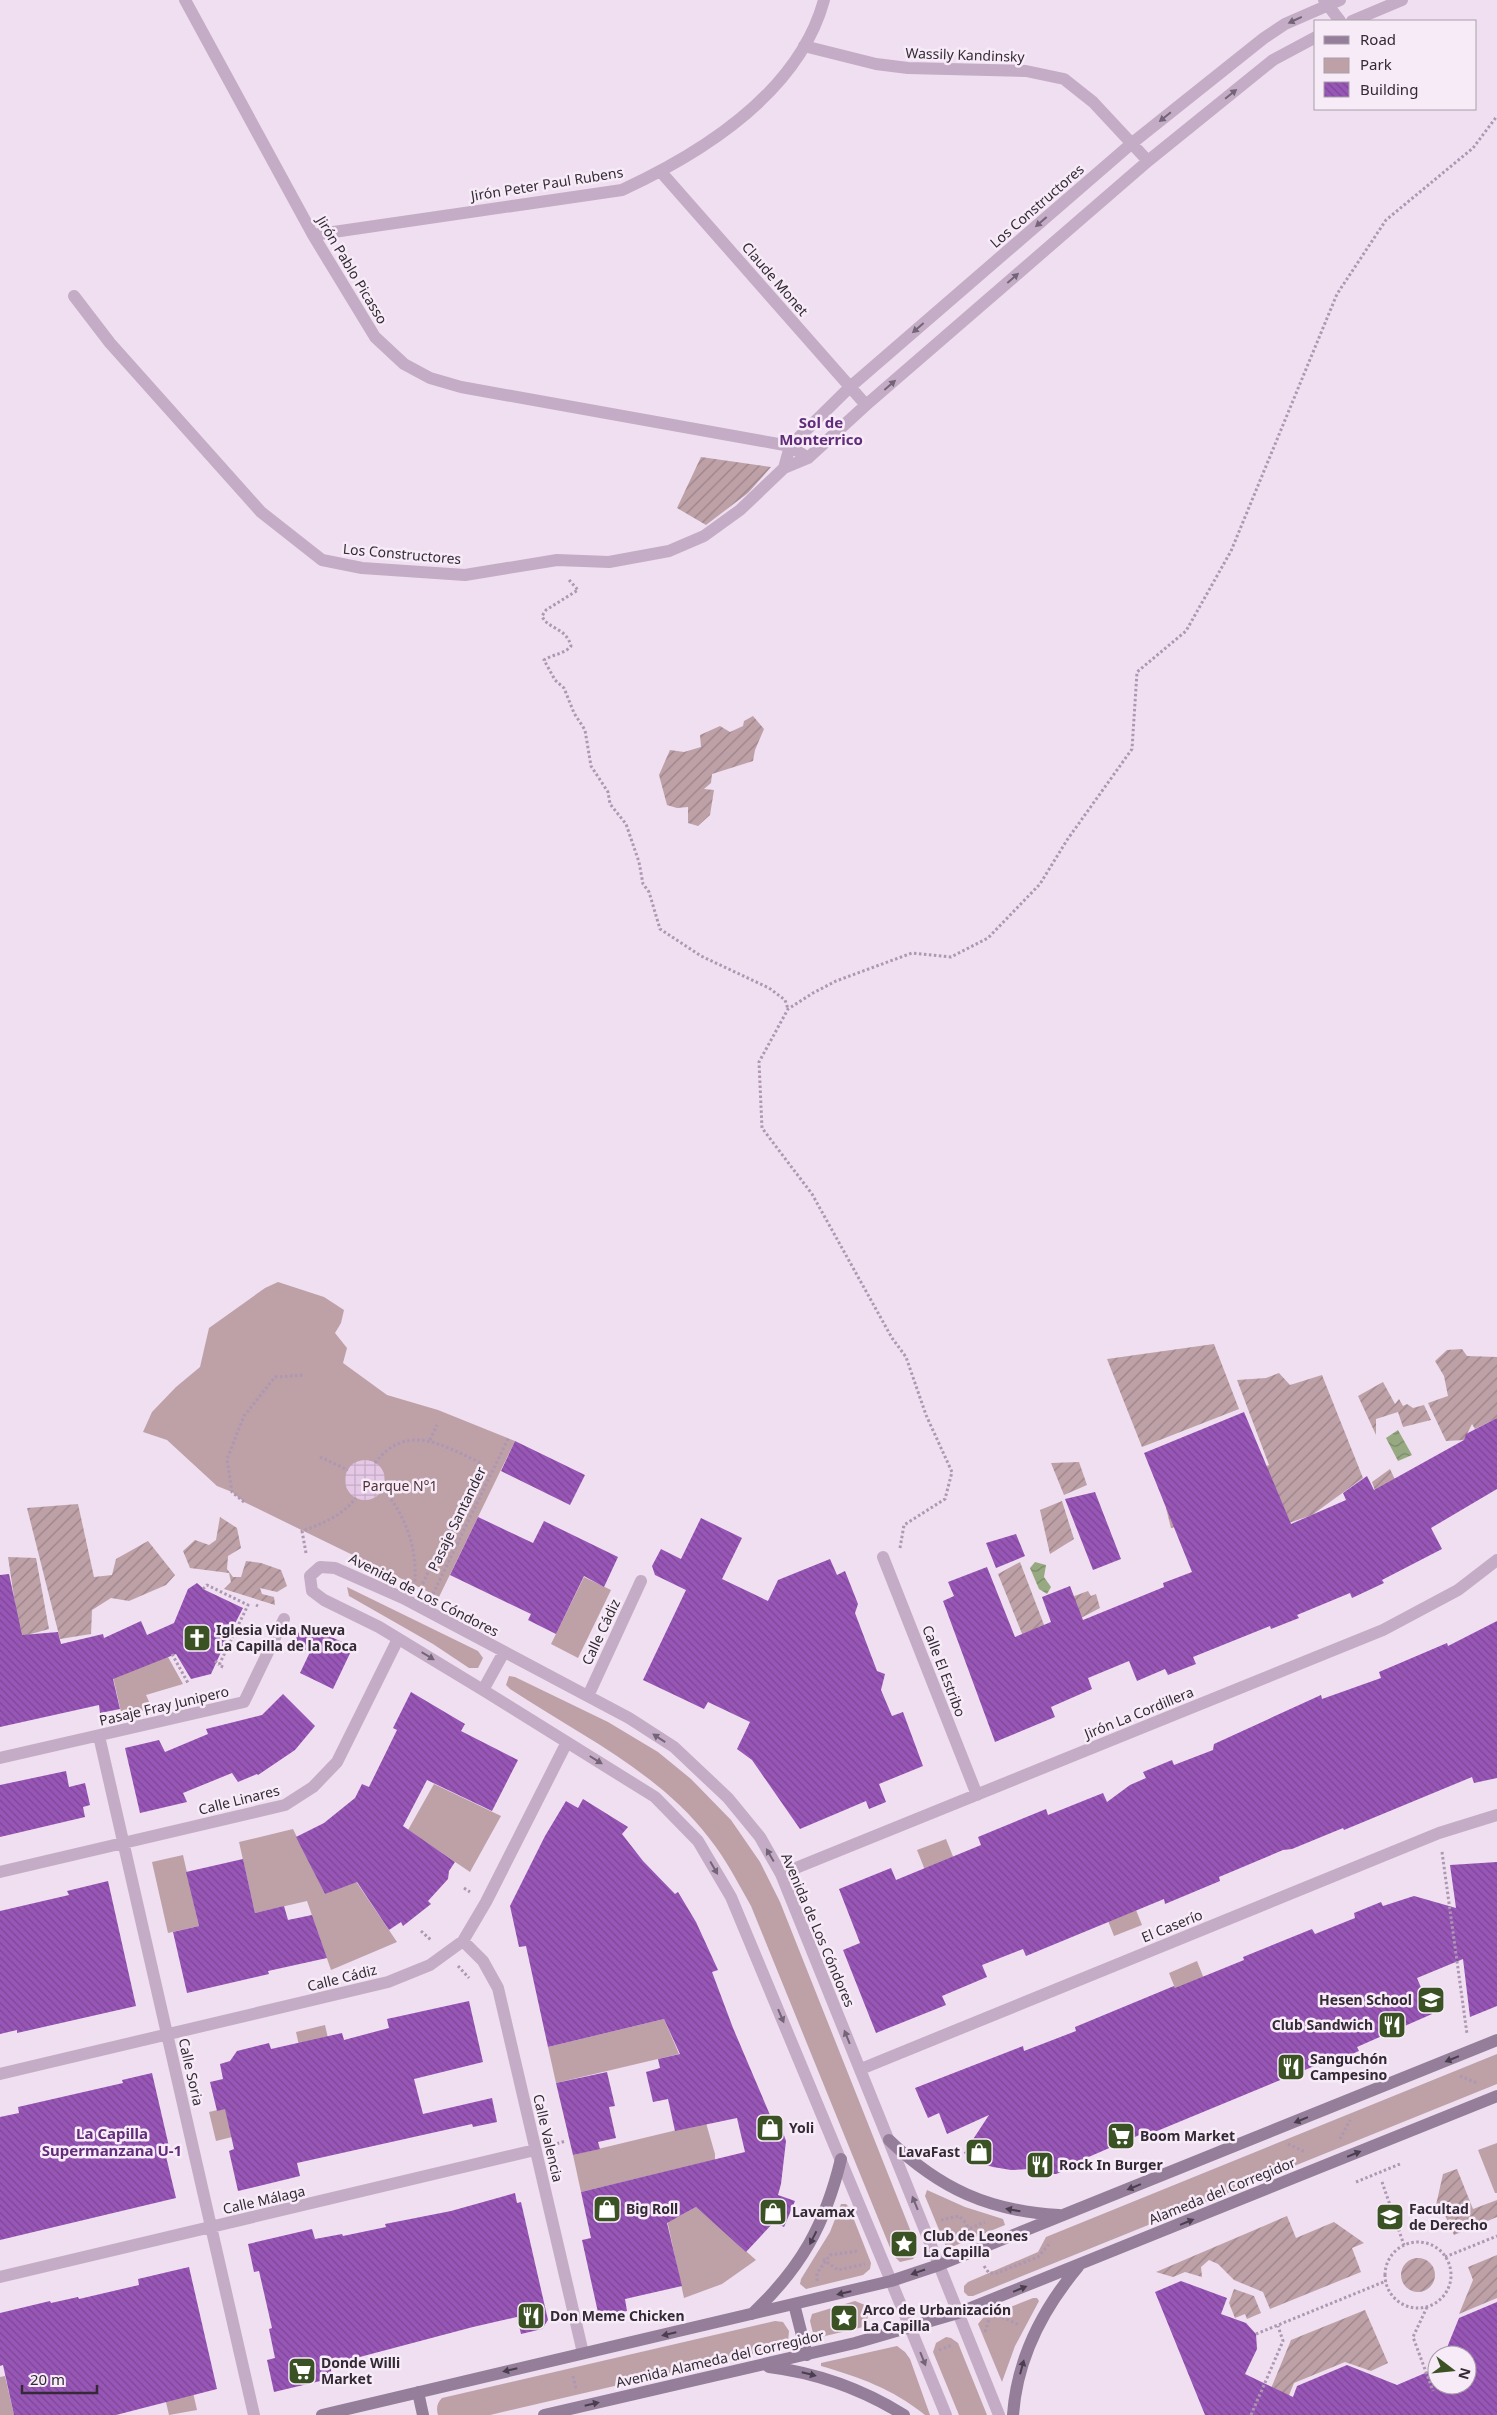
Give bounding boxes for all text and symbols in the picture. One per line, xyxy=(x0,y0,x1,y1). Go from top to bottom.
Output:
one-way arrow xyxy=(1288,16,1302,24)
legend xyxy=(1314,20,1477,110)
text: Road xyxy=(1360,29,1396,49)
street label: Wassily Kandinsky xyxy=(905,43,1026,66)
text: Park xyxy=(1360,54,1392,74)
text: Building xyxy=(1360,79,1418,99)
one-way arrow xyxy=(1224,89,1237,100)
one-way arrow xyxy=(1159,111,1172,122)
street label: Los Constructores xyxy=(986,159,1088,252)
street label: Jirón Peter Paul Rubens xyxy=(467,162,625,205)
street label: Jirón Pablo Picasso xyxy=(312,210,392,327)
one-way arrow xyxy=(1035,216,1048,227)
street label: Claude Monet xyxy=(738,238,813,320)
one-way arrow xyxy=(1006,273,1019,284)
one-way arrow xyxy=(912,322,925,333)
one-way arrow xyxy=(883,379,896,390)
district label: Sol de Monterrico xyxy=(779,412,863,449)
street label: Los Constructores xyxy=(342,539,462,568)
street label: Pasaje Santander xyxy=(423,1463,490,1574)
park label: Parque N°1 xyxy=(362,1476,438,1495)
street label: Avenida de Los Cóndores xyxy=(346,1548,503,1641)
street label: Calle Cádiz xyxy=(577,1595,624,1668)
place label: Iglesia Vida Nueva La Capilla de la Roca xyxy=(216,1620,357,1655)
street label: Calle El Estribo xyxy=(918,1622,971,1719)
church icon: Iglesia Vida Nueva La Capilla de la Roca xyxy=(182,1623,212,1653)
one-way arrow xyxy=(421,1652,434,1661)
street label: Pasaje Fray Junipero xyxy=(97,1681,231,1730)
street label: Jirón La Cordillera xyxy=(1080,1682,1196,1744)
one-way arrow xyxy=(653,1733,666,1742)
one-way arrow xyxy=(590,1755,603,1764)
street label: Calle Linares xyxy=(196,1780,282,1819)
one-way arrow xyxy=(765,1848,774,1862)
street label: Avenida de Los Cóndores xyxy=(777,1850,860,2010)
one-way arrow xyxy=(709,1862,718,1875)
street label: El Caserío xyxy=(1138,1905,1205,1946)
street label: Calle Cádiz xyxy=(305,1960,379,1995)
school or university icon: Hesen School xyxy=(1416,1985,1446,2015)
place label: Hesen School xyxy=(1319,1990,1412,2009)
one-way arrow xyxy=(777,2009,785,2023)
restaurant icon: Club Sandwich xyxy=(1377,2010,1407,2040)
place label: Club Sandwich xyxy=(1272,2015,1373,2034)
one-way arrow xyxy=(843,2029,850,2044)
street label: Calle Soria xyxy=(174,2036,208,2108)
place label: Sanguchón Campesino xyxy=(1310,2049,1388,2084)
restaurant icon: Sanguchón Campesino xyxy=(1276,2052,1306,2082)
one-way arrow xyxy=(1445,2055,1459,2063)
street label: Calle Valencia xyxy=(529,2092,568,2184)
shop icon: Yoli xyxy=(755,2113,785,2143)
one-way arrow xyxy=(1294,2117,1309,2124)
place label: Yoli xyxy=(789,2118,814,2137)
supermarket icon: Boom Market xyxy=(1106,2121,1136,2151)
district label: La Capilla Supermanzana U-1 xyxy=(42,2123,182,2160)
place label: Boom Market xyxy=(1140,2126,1235,2145)
shop icon: LavaFast xyxy=(964,2137,994,2167)
place label: LavaFast xyxy=(898,2142,960,2161)
one-way arrow xyxy=(1347,2149,1361,2157)
restaurant icon: Rock In Burger xyxy=(1025,2150,1055,2180)
street label: Alameda del Corregidor xyxy=(1146,2152,1298,2229)
place label: Rock In Burger xyxy=(1059,2155,1163,2174)
street label: Calle Málaga xyxy=(221,2181,307,2218)
one-way arrow xyxy=(1127,2183,1141,2191)
shop icon: Big Roll xyxy=(592,2194,622,2224)
one-way arrow xyxy=(910,2196,918,2211)
shop icon: Lavamax xyxy=(758,2197,788,2227)
place label: Big Roll xyxy=(626,2199,678,2218)
place label: Facultad de Derecho xyxy=(1409,2199,1488,2234)
place label: Lavamax xyxy=(792,2202,856,2221)
school or university icon: Facultad de Derecho xyxy=(1375,2202,1405,2232)
one-way arrow xyxy=(1006,2206,1021,2214)
one-way arrow xyxy=(1180,2217,1194,2225)
place label: Club de Leones La Capilla xyxy=(923,2226,1028,2261)
place icon: Club de Leones La Capilla xyxy=(889,2229,919,2259)
one-way arrow xyxy=(809,2231,817,2245)
one-way arrow xyxy=(910,2268,925,2276)
one-way arrow xyxy=(1013,2285,1028,2293)
one-way arrow xyxy=(836,2289,851,2297)
place label: Arco de Urbanización La Capilla xyxy=(863,2300,1011,2335)
restaurant icon: Don Meme Chicken xyxy=(516,2301,546,2331)
place icon: Arco de Urbanización La Capilla xyxy=(829,2303,859,2333)
place label: Don Meme Chicken xyxy=(550,2306,685,2325)
street label: Avenida Alameda del Corregidor xyxy=(614,2325,826,2392)
one-way arrow xyxy=(660,2330,676,2338)
north arrow xyxy=(1427,2345,1477,2395)
one-way arrow xyxy=(919,2352,927,2366)
place label: Donde Willi Market xyxy=(321,2353,400,2388)
supermarket icon: Donde Willi Market xyxy=(287,2356,317,2386)
one-way arrow xyxy=(1018,2360,1026,2375)
scale bar xyxy=(22,2362,98,2394)
one-way arrow xyxy=(503,2366,518,2374)
text: N xyxy=(1454,2366,1476,2382)
text: 20 m xyxy=(30,2369,65,2389)
one-way arrow xyxy=(802,2370,817,2378)
one-way arrow xyxy=(584,2400,599,2408)

